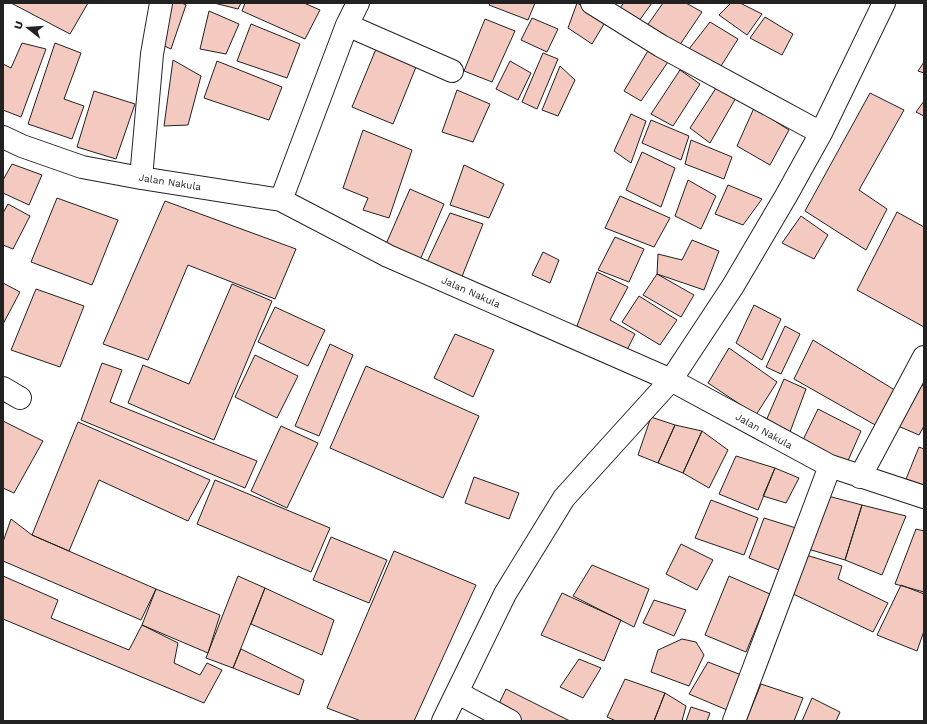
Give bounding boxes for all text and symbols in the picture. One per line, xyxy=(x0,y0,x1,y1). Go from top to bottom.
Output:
north arrow xyxy=(8,8,48,48)
text: U xyxy=(12,19,26,31)
street label: Jalan Nakula xyxy=(138,172,202,192)
street label: Jalan Nakula xyxy=(440,274,502,310)
street label: Jalan Nakula xyxy=(734,411,794,451)

